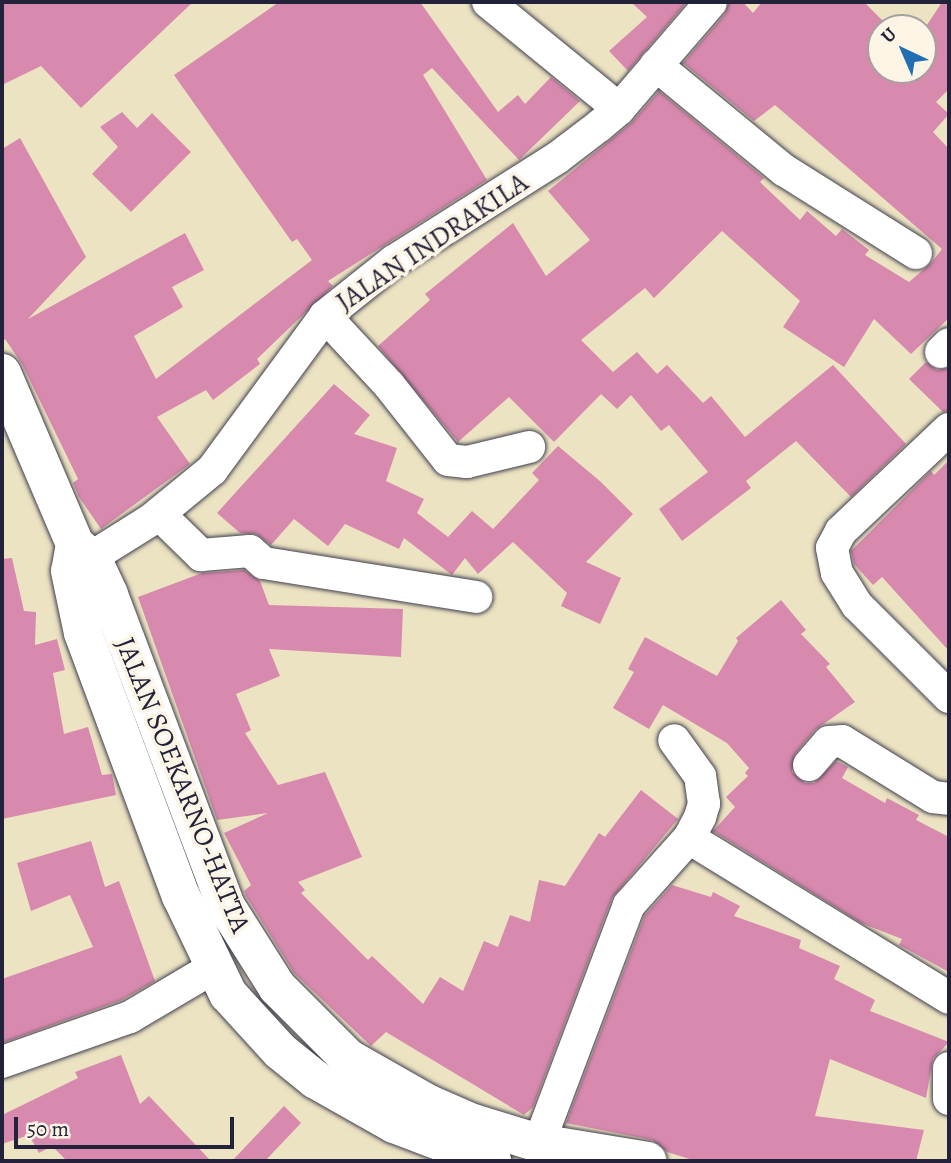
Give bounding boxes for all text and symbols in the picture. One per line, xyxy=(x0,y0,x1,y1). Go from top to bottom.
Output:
north arrow xyxy=(867,14,937,84)
text: U xyxy=(875,22,902,49)
street label: JALAN INDRAKILA xyxy=(330,165,534,319)
street label: JALAN SOEKARNO-HATTA xyxy=(108,632,258,938)
scale bar xyxy=(18,1104,238,1148)
text: 50 m xyxy=(27,1115,69,1143)

